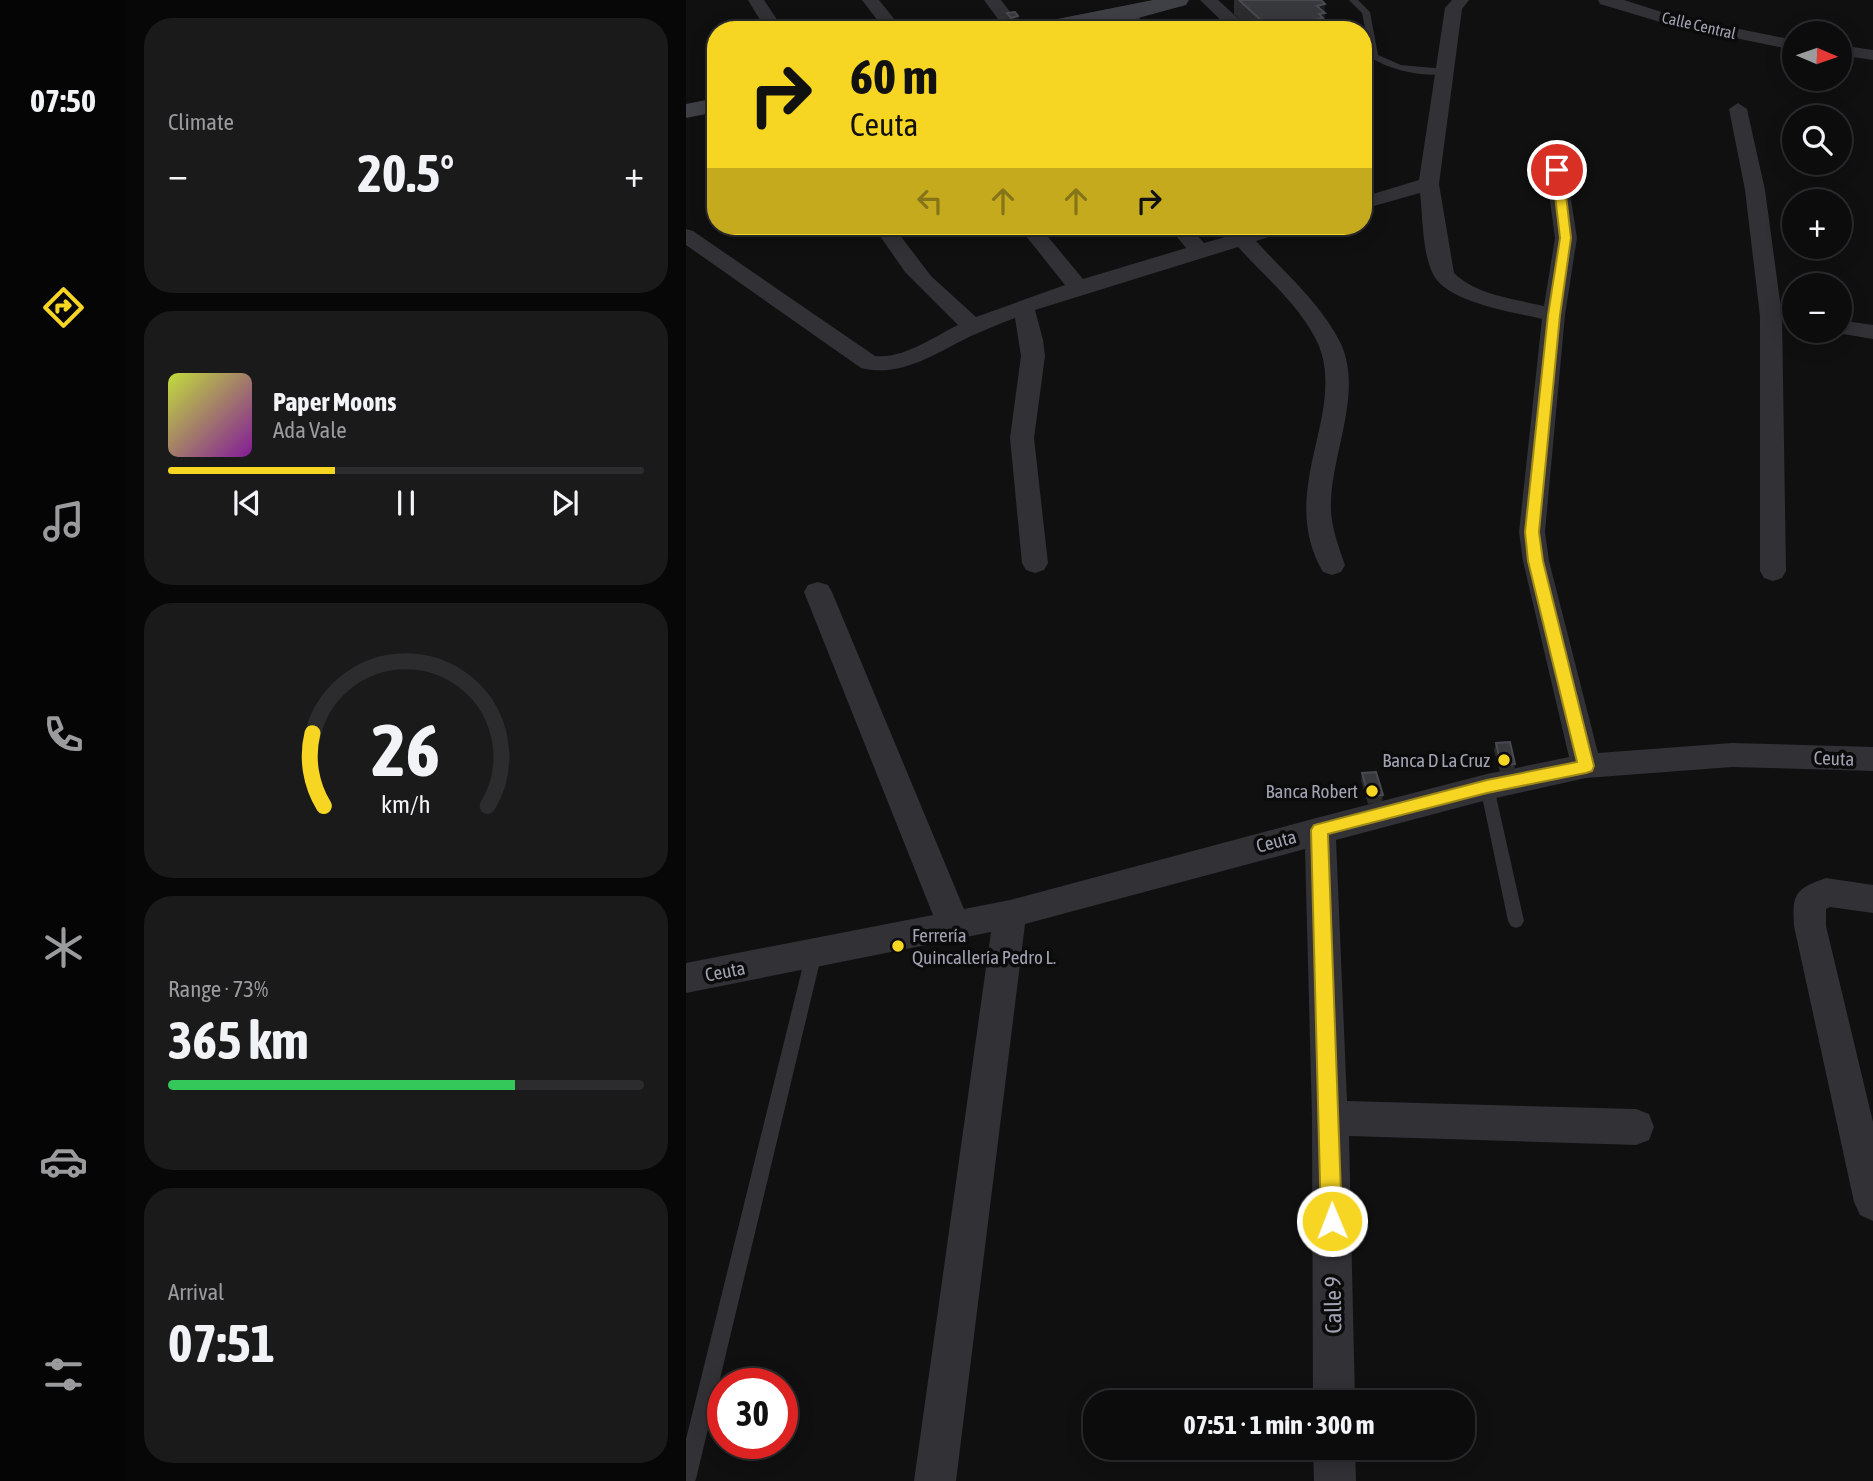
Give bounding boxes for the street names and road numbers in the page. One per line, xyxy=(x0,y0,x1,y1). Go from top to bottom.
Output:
street label: Calle Central xyxy=(1660,8,1738,42)
street label: Ceuta xyxy=(1813,746,1855,770)
street label: Ceuta xyxy=(1254,825,1298,857)
street label: Ceuta xyxy=(703,956,747,986)
street label: Calle 9 xyxy=(1320,1276,1346,1334)

